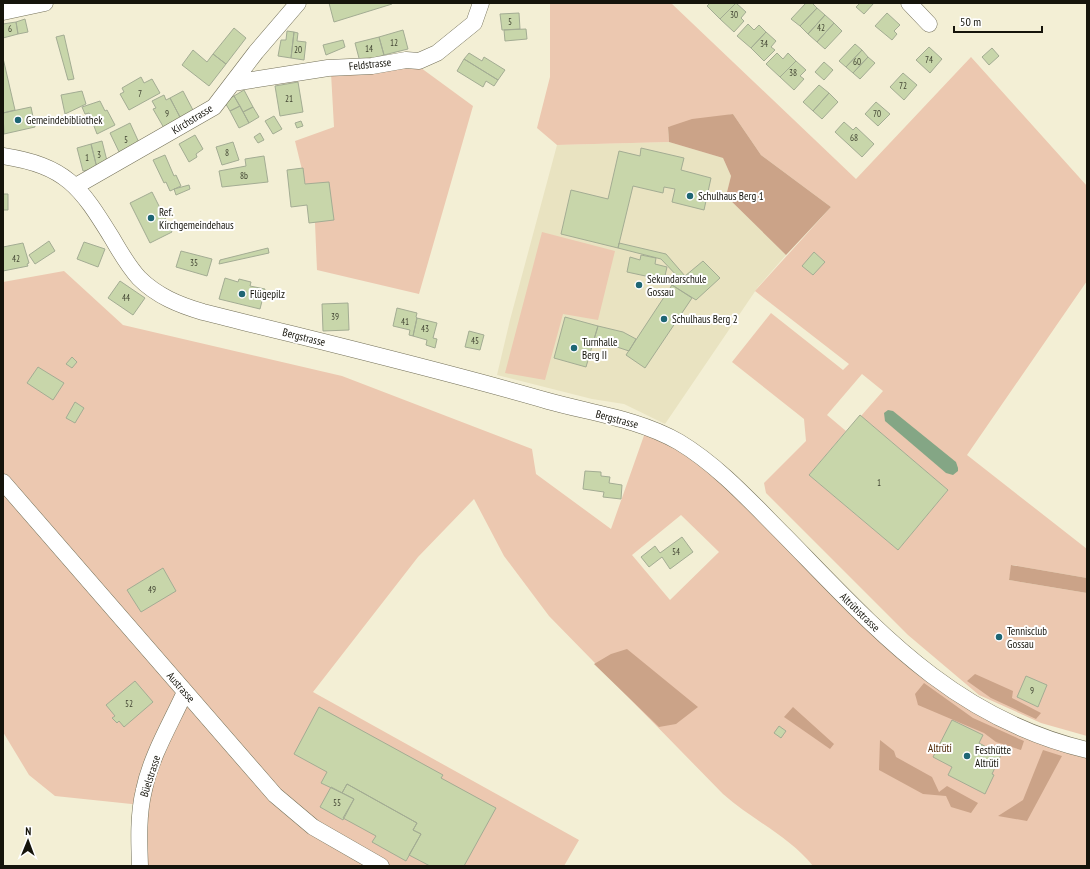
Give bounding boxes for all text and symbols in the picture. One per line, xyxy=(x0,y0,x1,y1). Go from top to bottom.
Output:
scale bar xyxy=(954,8,1042,34)
house number: 30 xyxy=(730,9,738,20)
text: 50 m xyxy=(960,14,981,29)
house number: 5 xyxy=(508,16,512,27)
house number: 42 xyxy=(817,22,825,33)
house number: 6 xyxy=(8,23,12,34)
house number: 12 xyxy=(390,37,398,48)
house number: 34 xyxy=(760,38,768,49)
house number: 14 xyxy=(365,43,373,54)
house number: 20 xyxy=(294,44,302,55)
house number: 74 xyxy=(925,54,933,65)
street label: Feldstrasse xyxy=(348,55,392,73)
house number: 60 xyxy=(853,56,861,67)
house number: 38 xyxy=(789,67,797,78)
house number: 72 xyxy=(899,80,907,91)
house number: 7 xyxy=(138,88,142,99)
house number: 21 xyxy=(285,93,293,104)
street label: Kirchstrasse xyxy=(169,101,215,137)
house number: 9 xyxy=(165,108,169,119)
house number: 70 xyxy=(873,108,881,119)
place label: Gemeindebibliothek xyxy=(26,113,103,127)
marker: Gemeindebibliothek xyxy=(13,115,23,125)
house number: 68 xyxy=(850,132,858,143)
house number: 5 xyxy=(124,134,128,145)
house number: 8 xyxy=(225,147,229,158)
house number: 3 xyxy=(97,149,101,160)
house number: 1 xyxy=(85,152,89,163)
house number: 8b xyxy=(240,170,248,181)
place label: Schulhaus Berg 1 xyxy=(698,189,764,203)
marker: Schulhaus Berg 1 xyxy=(685,191,695,201)
place label: Ref. Kirchgemeindehaus xyxy=(159,205,234,232)
marker: Ref. Kirchgemeindehaus xyxy=(146,213,156,223)
house number: 42 xyxy=(12,253,20,264)
house number: 35 xyxy=(190,257,198,268)
place label: Sekundarschule Gossau xyxy=(647,272,707,299)
marker: Sekundarschule Gossau xyxy=(634,280,644,290)
place label: Flügepilz xyxy=(250,287,285,301)
marker: Flügepilz xyxy=(237,289,247,299)
house number: 44 xyxy=(122,292,130,303)
house number: 39 xyxy=(331,311,339,322)
place label: Schulhaus Berg 2 xyxy=(672,312,738,326)
marker: Schulhaus Berg 2 xyxy=(659,314,669,324)
house number: 41 xyxy=(401,316,409,327)
house number: 43 xyxy=(421,323,429,334)
street label: Bergstrasse xyxy=(281,325,327,349)
house number: 45 xyxy=(471,335,479,346)
place label: Turnhalle Berg II xyxy=(582,335,618,362)
marker: Turnhalle Berg II xyxy=(569,343,579,353)
street label: Bergstrasse xyxy=(594,407,640,432)
house number: 1 xyxy=(877,477,881,488)
house number: 54 xyxy=(672,546,680,557)
house number: 49 xyxy=(148,584,156,595)
street label: Altrütistrasse xyxy=(837,590,883,635)
place label: Tennisclub Gossau xyxy=(1007,624,1047,651)
marker: Tennisclub Gossau xyxy=(994,632,1004,642)
street label: Austrasse xyxy=(164,669,198,706)
house number: 9 xyxy=(1030,685,1034,696)
house number: 52 xyxy=(125,698,133,709)
park label: Altrüti xyxy=(928,741,952,755)
place label: Festhütte Altrüti xyxy=(975,743,1011,770)
marker: Festhütte Altrüti xyxy=(962,751,972,761)
street label: Büelstrasse xyxy=(137,753,163,799)
house number: 55 xyxy=(333,797,341,808)
north arrow xyxy=(8,821,48,861)
text: N xyxy=(25,824,31,838)

